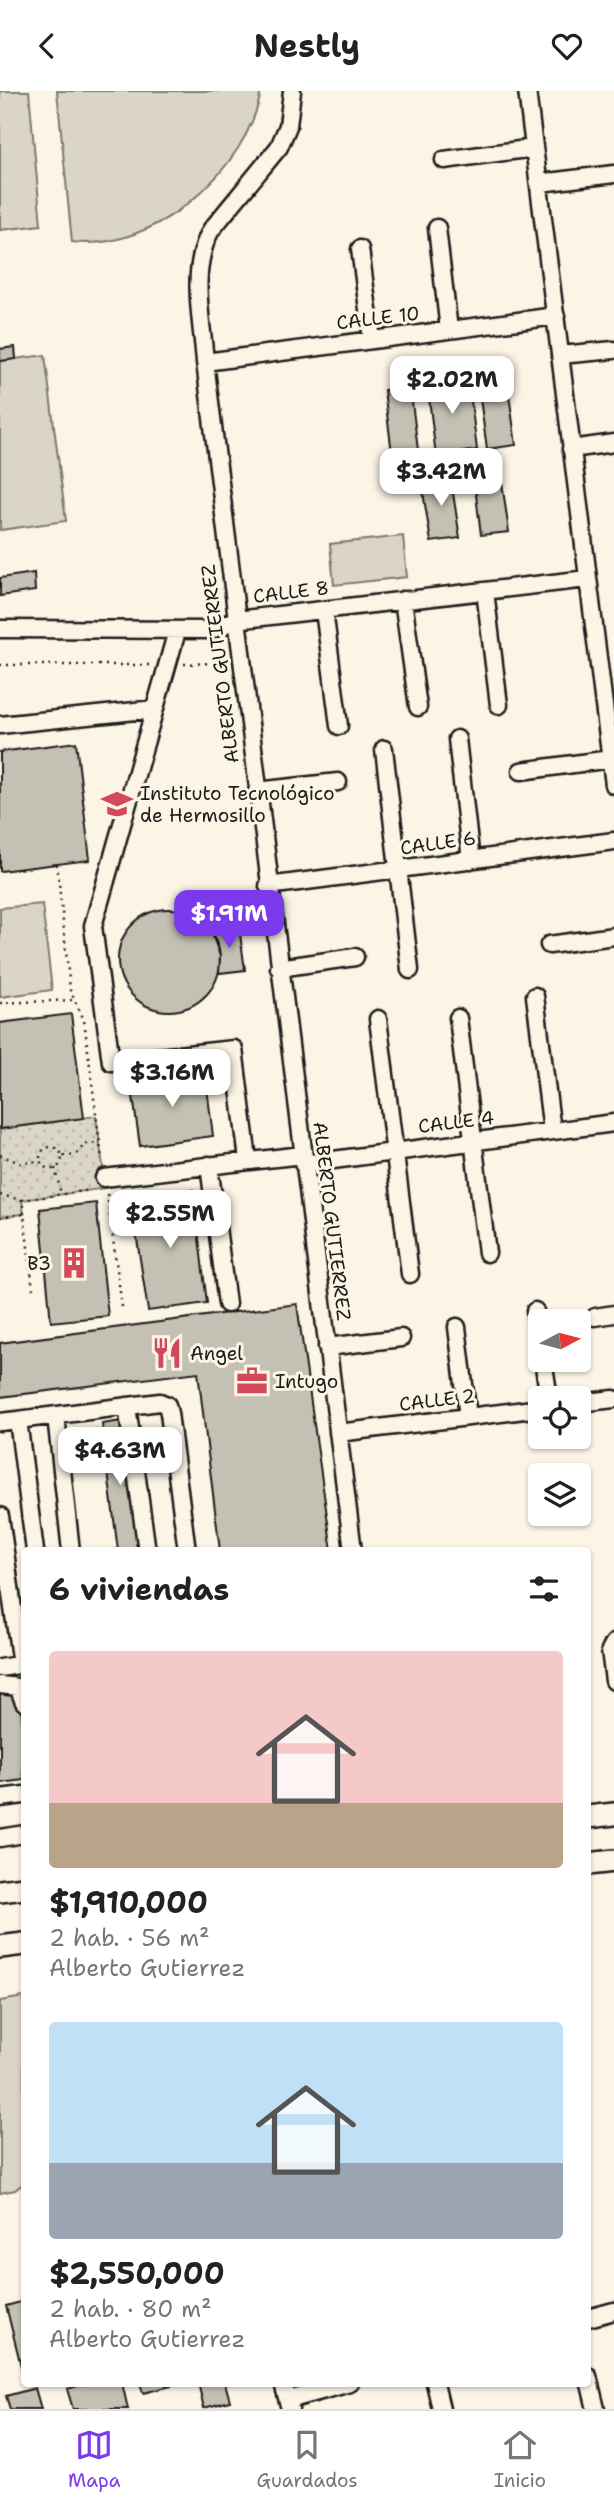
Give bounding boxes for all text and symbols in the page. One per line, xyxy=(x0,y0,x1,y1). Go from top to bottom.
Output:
text: Nestly xyxy=(254,24,360,67)
icon: back xyxy=(28,27,66,65)
icon: heart xyxy=(548,27,586,65)
street label: CALLE 10 xyxy=(335,300,421,336)
pin: $2.02M xyxy=(395,357,509,416)
text: $2.02M xyxy=(406,364,498,394)
pin: $3.42M xyxy=(384,449,498,508)
text: $3.42M xyxy=(396,456,486,486)
street label: ALBERTO GUTIERREZ xyxy=(195,563,245,765)
street label: CALLE 8 xyxy=(252,575,330,609)
place label: Instituto Tecnológico de Hermosillo xyxy=(140,781,334,828)
school or university icon: Instituto Tecnológico de Hermosillo xyxy=(100,787,134,821)
street label: CALLE 6 xyxy=(399,825,477,861)
pin: $1.91M xyxy=(172,891,286,950)
text: $1.91M xyxy=(190,898,268,928)
pin: $3.16M xyxy=(115,1049,229,1109)
text: $3.16M xyxy=(129,1057,215,1087)
street label: CALLE 4 xyxy=(417,1105,495,1139)
street label: ALBERTO GUTIERREZ xyxy=(307,1120,357,1322)
pin: $2.55M xyxy=(113,1191,227,1250)
text: $2.55M xyxy=(125,1198,215,1228)
building icon: B3 xyxy=(57,1246,91,1280)
place label: B3 xyxy=(27,1251,51,1276)
north arrow xyxy=(528,1309,592,1372)
map controls xyxy=(528,1309,591,1526)
restaurant icon: Angel xyxy=(150,1336,184,1370)
place label: Angel xyxy=(190,1341,243,1366)
office icon: Intugo xyxy=(235,1364,269,1398)
place label: Intugo xyxy=(275,1369,338,1394)
street label: CALLE 2 xyxy=(398,1383,476,1417)
button: locate xyxy=(528,1386,591,1449)
pin: $4.63M xyxy=(63,1427,177,1487)
text: $4.63M xyxy=(74,1435,166,1465)
button: layers xyxy=(528,1463,591,1526)
text: 6 viviendas xyxy=(49,1569,229,1610)
icon: filters xyxy=(525,1570,563,1608)
icon: home xyxy=(243,1696,369,1822)
text: $1,910,000 xyxy=(49,1882,208,1923)
text: 2 hab. · 56 m² xyxy=(49,1923,210,1953)
text: Alberto Gutierrez xyxy=(49,1953,245,1983)
icon: home xyxy=(243,2067,369,2193)
text: $2,550,000 xyxy=(49,2253,225,2294)
text: 2 hab. · 80 m² xyxy=(49,2294,212,2324)
text: Alberto Gutierrez xyxy=(49,2324,245,2354)
tab: Mapa xyxy=(68,2426,121,2493)
tab: Guardados xyxy=(257,2426,358,2493)
tab: Inicio xyxy=(494,2426,546,2493)

